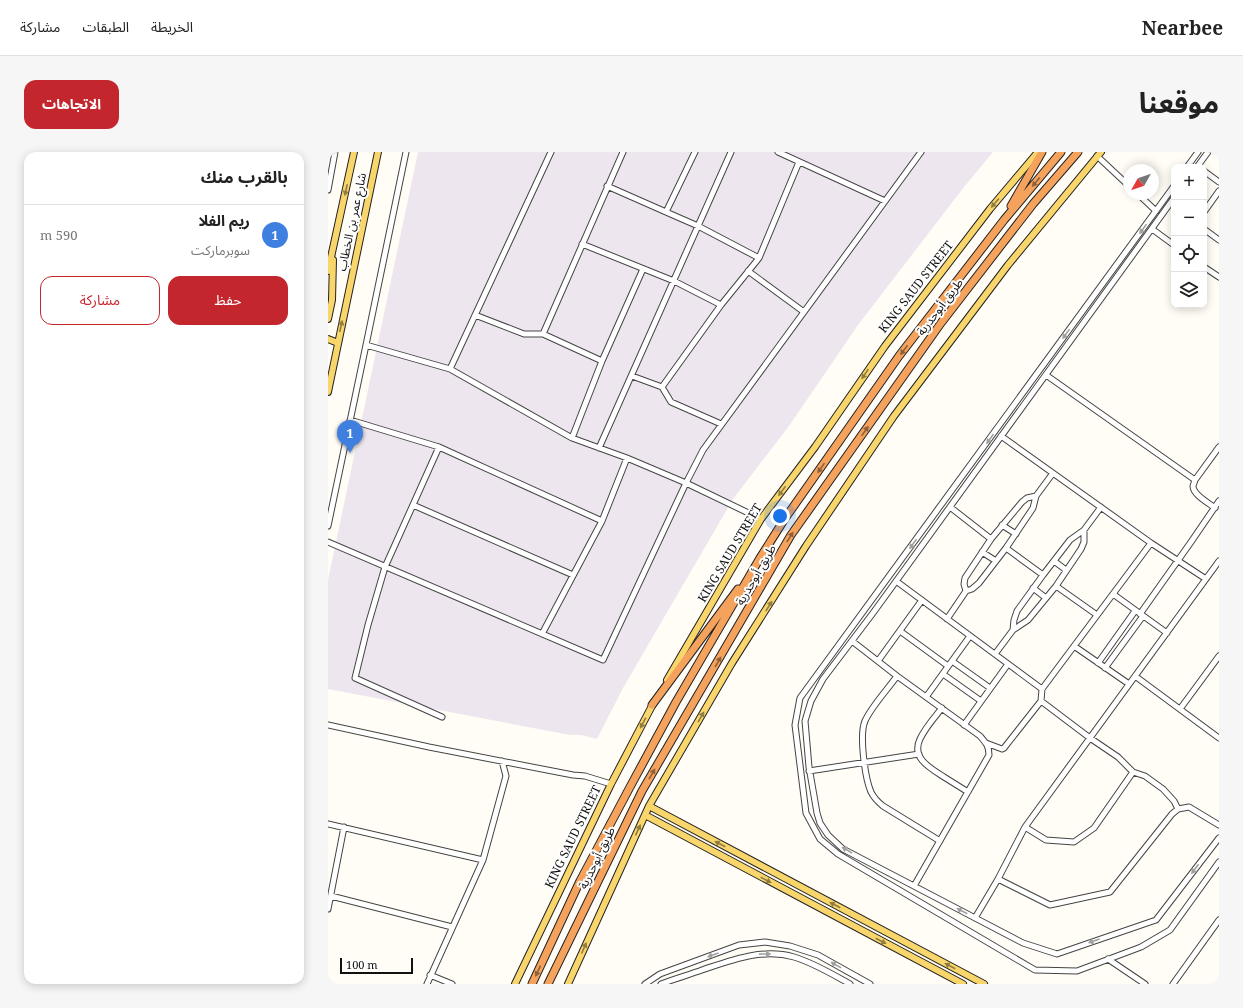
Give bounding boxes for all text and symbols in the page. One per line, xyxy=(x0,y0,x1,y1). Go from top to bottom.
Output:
text: Nearbee xyxy=(1142,15,1223,41)
text: مشاركة xyxy=(20,17,60,36)
text: الطبقات xyxy=(82,17,129,36)
text: الخريطة xyxy=(151,17,193,36)
button: الاتجاهات xyxy=(24,80,119,129)
text: موقعنا xyxy=(1139,83,1219,121)
north arrow xyxy=(1123,164,1159,200)
map controls xyxy=(1171,164,1207,308)
button: + xyxy=(1171,164,1207,200)
text: بالقرب منك xyxy=(201,165,288,188)
street label: شارع عمر بن الخطاب xyxy=(333,171,371,273)
one-way arrow xyxy=(1032,176,1041,187)
one-way arrow xyxy=(342,184,348,196)
one-way arrow xyxy=(990,198,999,209)
button: − xyxy=(1171,200,1207,236)
text: ريم الفلا xyxy=(198,210,250,230)
one-way arrow xyxy=(1139,223,1147,234)
text: 590 m xyxy=(40,226,78,244)
text: 1 xyxy=(271,226,279,244)
button: locate xyxy=(1171,236,1207,272)
street label: KING SAUD STREET xyxy=(874,237,957,336)
text: سوبرماركت xyxy=(191,241,250,259)
button: layers xyxy=(1171,272,1207,308)
street label: طريق أبوحدرية xyxy=(912,275,967,339)
button: مشاركة xyxy=(40,276,160,325)
button: حفظ xyxy=(168,276,288,325)
one-way arrow xyxy=(339,320,345,332)
one-way arrow xyxy=(1062,328,1071,339)
one-way arrow xyxy=(900,345,908,355)
one-way arrow xyxy=(861,369,869,379)
pin: 1 xyxy=(337,420,363,453)
one-way arrow xyxy=(861,425,869,436)
one-way arrow xyxy=(986,433,994,444)
one-way arrow xyxy=(817,462,825,473)
one-way arrow xyxy=(778,486,786,497)
street label: KING SAUD STREET xyxy=(693,500,766,605)
your location xyxy=(770,506,790,526)
one-way arrow xyxy=(787,531,794,543)
one-way arrow xyxy=(909,538,917,549)
street label: طريق أبوحدرية xyxy=(731,541,780,608)
one-way arrow xyxy=(765,600,772,611)
one-way arrow xyxy=(715,656,722,668)
one-way arrow xyxy=(698,711,705,723)
one-way arrow xyxy=(640,717,647,728)
one-way arrow xyxy=(649,768,656,780)
street label: KING SAUD STREET xyxy=(540,782,605,891)
street label: طريق أبوحدرية xyxy=(574,824,619,892)
one-way arrow xyxy=(635,825,641,836)
one-way arrow xyxy=(714,841,726,847)
one-way arrow xyxy=(841,847,853,854)
one-way arrow xyxy=(1191,863,1200,874)
one-way arrow xyxy=(760,876,772,883)
one-way arrow xyxy=(829,901,841,908)
one-way arrow xyxy=(956,908,968,914)
one-way arrow xyxy=(875,937,887,944)
one-way arrow xyxy=(1088,938,1100,944)
one-way arrow xyxy=(581,942,587,954)
one-way arrow xyxy=(759,951,772,957)
one-way arrow xyxy=(706,952,718,958)
scale bar xyxy=(340,956,413,975)
text: 100 m xyxy=(346,957,378,972)
one-way arrow xyxy=(830,962,842,969)
one-way arrow xyxy=(944,962,956,969)
one-way arrow xyxy=(535,965,541,977)

